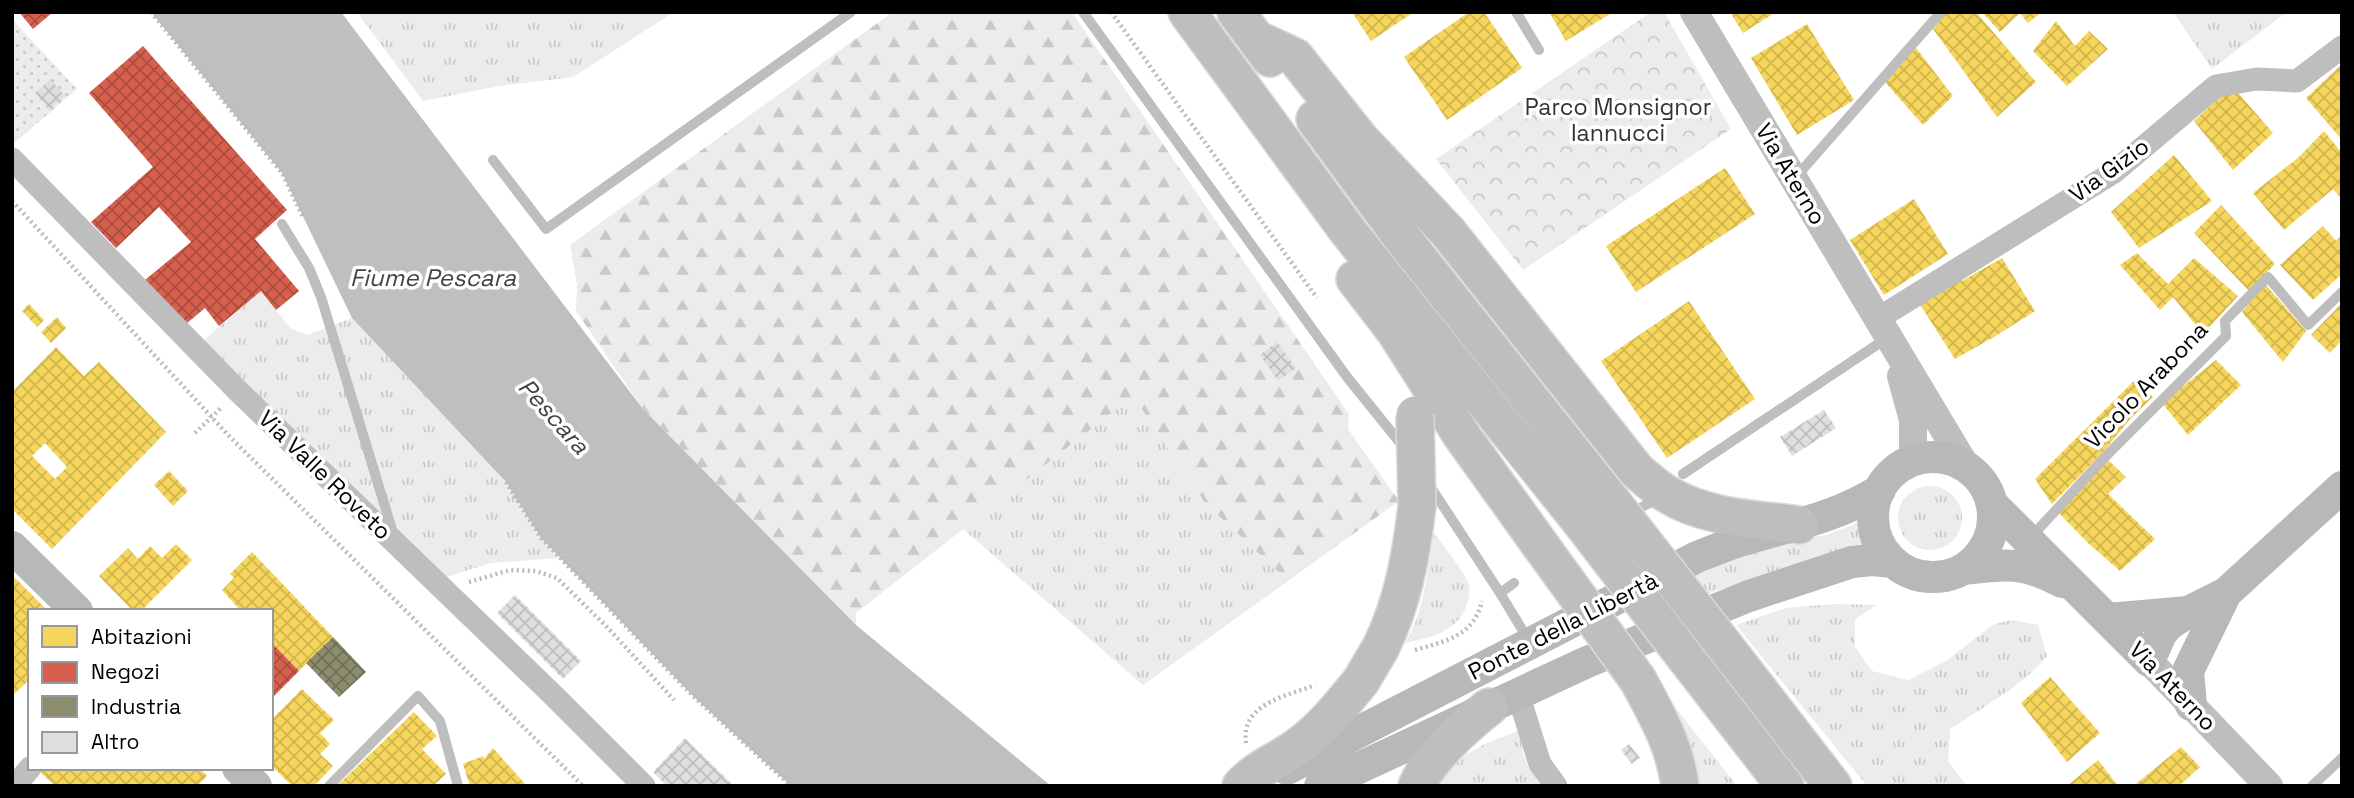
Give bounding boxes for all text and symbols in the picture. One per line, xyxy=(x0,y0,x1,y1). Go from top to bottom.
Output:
park label: Parco Monsignor Iannucci xyxy=(1525,92,1711,148)
street label: Via Aterno xyxy=(1749,118,1833,230)
street label: Via Gizio xyxy=(2063,131,2155,209)
water label: Fiume Pescara xyxy=(350,262,516,293)
street label: Vicolo Arabona xyxy=(2078,315,2214,455)
water label: Pescara xyxy=(512,372,596,461)
street label: Via Valle Roveto xyxy=(252,404,398,546)
street label: Ponte della Libertà xyxy=(1463,565,1663,687)
legend xyxy=(28,609,273,770)
text: Abitazioni xyxy=(91,623,192,650)
street label: Via Aterno xyxy=(2123,635,2223,737)
text: Negozi xyxy=(91,658,160,685)
text: Industria xyxy=(91,693,181,720)
text: Altro xyxy=(91,728,140,755)

